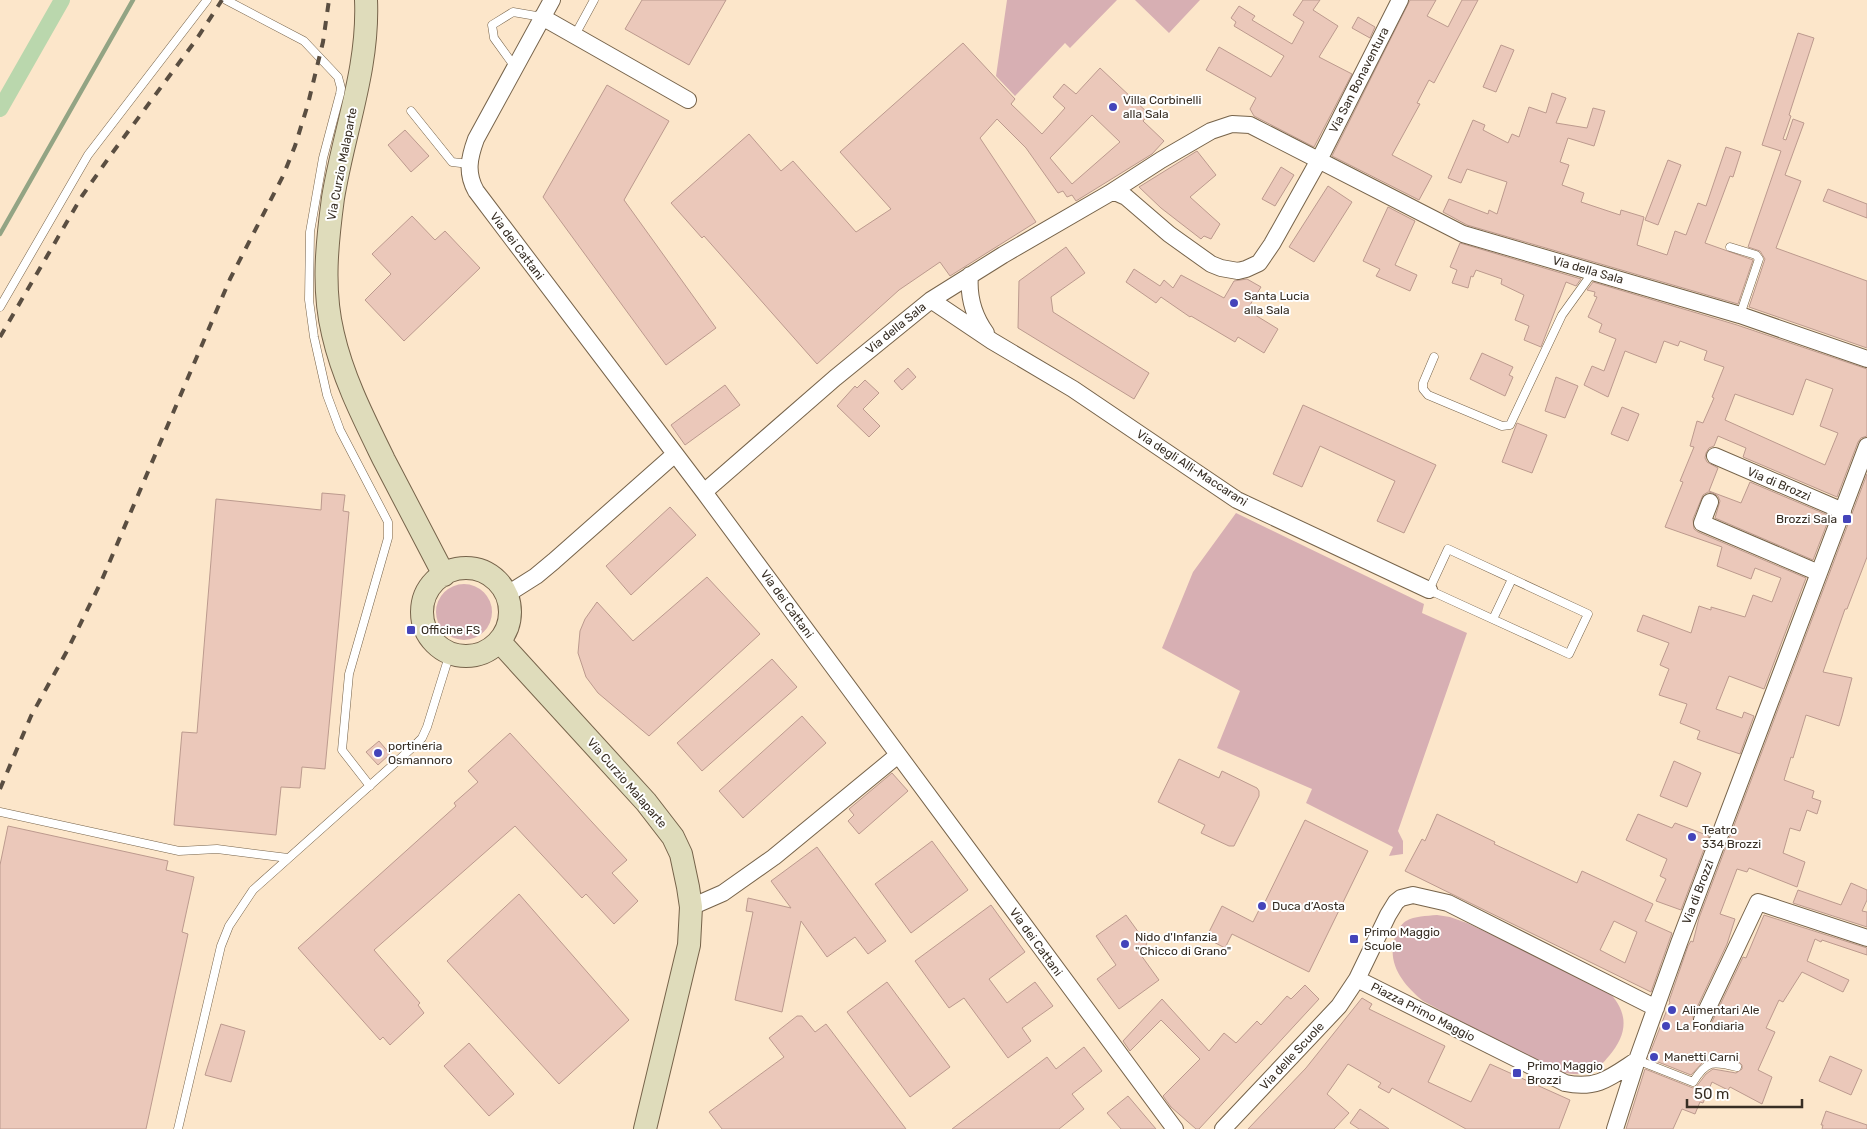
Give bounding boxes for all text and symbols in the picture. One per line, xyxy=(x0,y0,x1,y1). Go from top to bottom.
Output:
street label: Via San Bonaventura xyxy=(1326,25,1392,135)
place label: Villa Corbinelli alla Sala xyxy=(1123,93,1201,121)
marker: Villa Corbinelli alla Sala xyxy=(1107,101,1119,113)
street label: Via Curzio Malaparte xyxy=(324,106,360,221)
street label: Via dei Cattani xyxy=(487,210,547,283)
street label: Via della Sala xyxy=(1551,253,1625,287)
place label: Santa Lucia alla Sala xyxy=(1244,289,1309,317)
marker: Santa Lucia alla Sala xyxy=(1228,297,1240,309)
street label: Via della Sala xyxy=(863,300,929,356)
street label: Via degli Alli-Maccarani xyxy=(1134,427,1250,509)
street label: Via di Brozzi xyxy=(1745,464,1813,504)
place label: Brozzi Sala xyxy=(1776,512,1837,526)
marker: Brozzi Sala xyxy=(1841,513,1853,525)
street label: Via dei Cattani xyxy=(758,567,816,641)
place label: Officine FS xyxy=(421,623,480,637)
marker: Officine FS xyxy=(405,624,417,636)
street label: Via Curzio Malaparte xyxy=(584,735,670,831)
place label: portineria Osmannoro xyxy=(388,739,452,767)
marker: portineria Osmannoro xyxy=(372,747,384,759)
place label: Teatro 334 Brozzi xyxy=(1702,823,1761,851)
marker: Teatro 334 Brozzi xyxy=(1686,831,1698,843)
street label: Via di Brozzi xyxy=(1679,858,1717,926)
place label: Duca d’Aosta xyxy=(1272,899,1345,913)
marker: Duca d’Aosta xyxy=(1256,900,1268,912)
street label: Via dei Cattani xyxy=(1007,905,1065,979)
place label: Primo Maggio Scuole xyxy=(1364,925,1440,953)
place label: Nido d'Infanzia "Chicco di Grano" xyxy=(1135,930,1231,958)
marker: Primo Maggio Scuole xyxy=(1348,933,1360,945)
marker: Nido d'Infanzia "Chicco di Grano" xyxy=(1119,938,1131,950)
street label: Piazza Primo Maggio xyxy=(1369,980,1477,1044)
place label: Alimentari Ale xyxy=(1682,1003,1760,1017)
marker: Alimentari Ale xyxy=(1666,1004,1678,1016)
street label: Via delle Scuole xyxy=(1257,1019,1327,1093)
place label: La Fondiaria xyxy=(1676,1019,1744,1033)
marker: La Fondiaria xyxy=(1660,1020,1672,1032)
place label: Manetti Carni xyxy=(1664,1050,1739,1064)
marker: Manetti Carni xyxy=(1648,1051,1660,1063)
place label: Primo Maggio Brozzi xyxy=(1527,1059,1603,1087)
marker: Primo Maggio Brozzi xyxy=(1511,1067,1523,1079)
scale bar xyxy=(1687,1076,1802,1108)
text: 50 m xyxy=(1694,1085,1729,1103)

